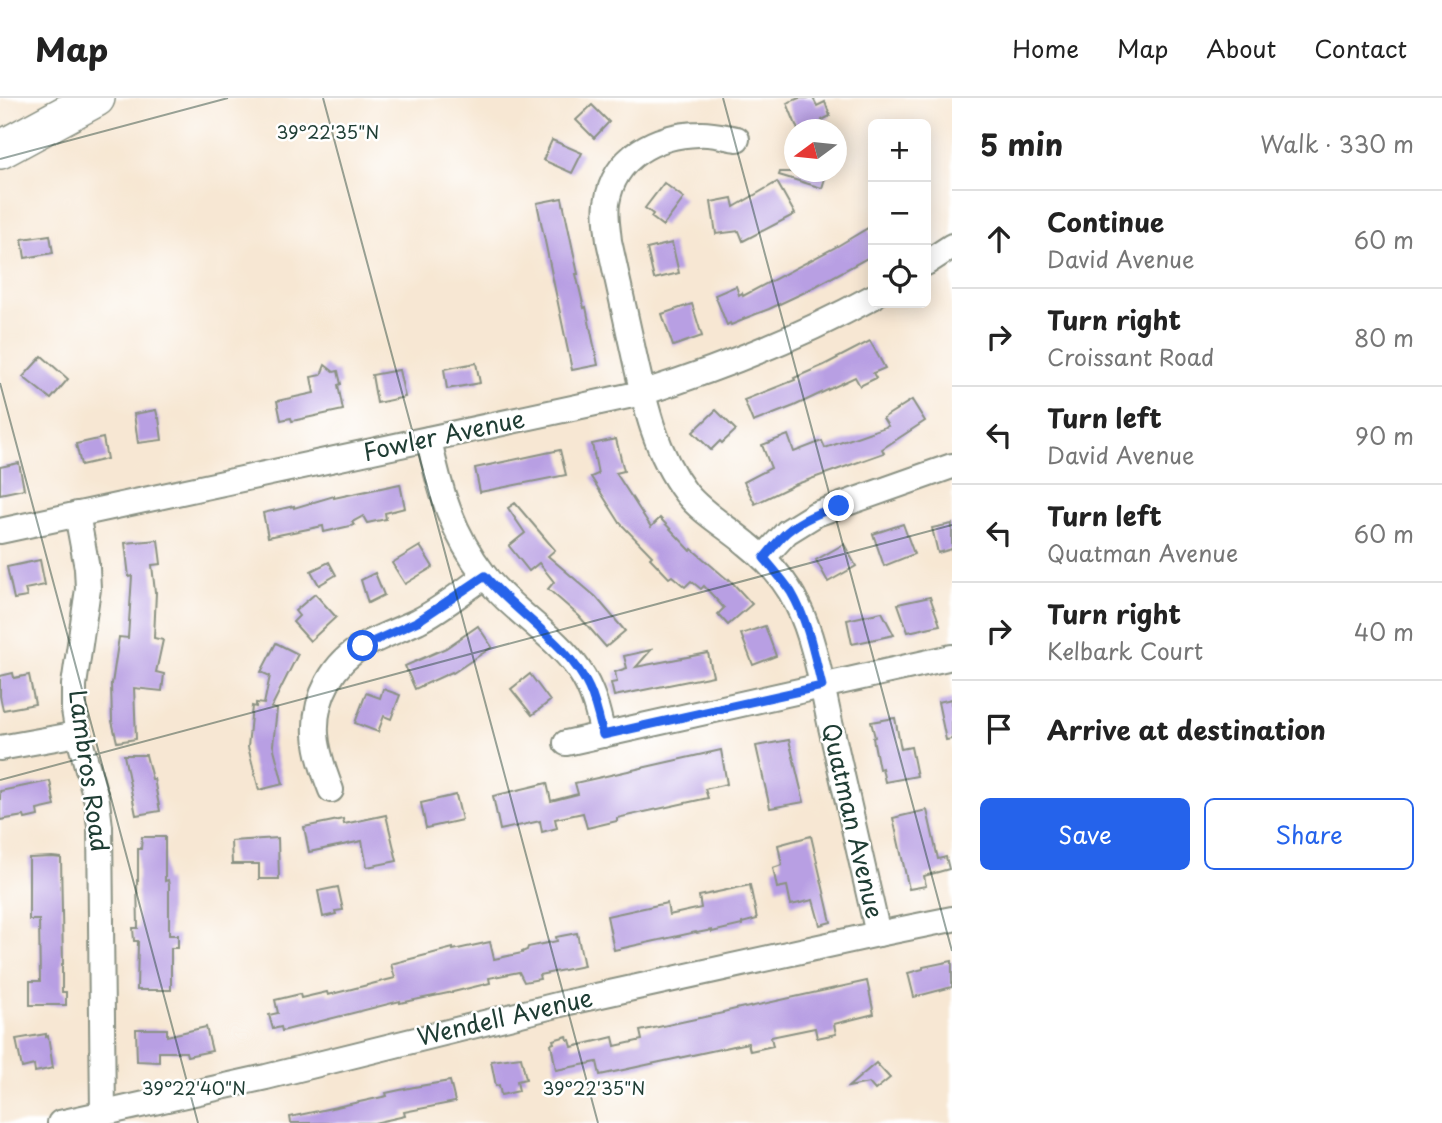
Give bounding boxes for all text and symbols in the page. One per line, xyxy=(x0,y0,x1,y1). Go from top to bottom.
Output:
text: Map xyxy=(35,23,108,73)
text: Home xyxy=(1012,30,1079,66)
text: Map xyxy=(1117,30,1168,66)
text: About xyxy=(1206,30,1276,66)
text: Contact xyxy=(1314,30,1407,66)
text: 39°22'35"N xyxy=(277,118,379,145)
north arrow xyxy=(784,119,847,182)
map controls xyxy=(868,119,931,308)
button: + xyxy=(868,119,931,182)
text: 5 min xyxy=(980,121,1063,166)
text: Walk · 330 m xyxy=(1260,126,1414,161)
button: − xyxy=(868,182,931,245)
text: Continue xyxy=(1047,202,1164,241)
icon: ahead xyxy=(980,220,1018,258)
text: 60 m xyxy=(1354,222,1414,257)
text: David Avenue xyxy=(1047,241,1194,276)
button: locate xyxy=(868,245,931,308)
text: Turn right xyxy=(1047,300,1181,339)
icon: right xyxy=(980,318,1018,356)
text: 80 m xyxy=(1354,320,1414,355)
text: Croissant Road xyxy=(1047,339,1214,374)
text: Turn left xyxy=(1047,398,1162,437)
street label: Fowler Avenue xyxy=(359,399,528,469)
icon: left xyxy=(980,416,1018,454)
text: 90 m xyxy=(1355,418,1414,453)
text: David Avenue xyxy=(1047,437,1194,472)
route end xyxy=(823,490,854,521)
text: Turn left xyxy=(1047,496,1162,535)
icon: left xyxy=(980,514,1018,552)
text: 60 m xyxy=(1354,516,1414,551)
text: Quatman Avenue xyxy=(1047,535,1238,570)
text: Turn right xyxy=(1047,594,1181,633)
icon: right xyxy=(980,612,1018,650)
text: 40 m xyxy=(1354,614,1414,649)
route start xyxy=(347,630,378,661)
text: Kelbark Court xyxy=(1047,633,1203,668)
street label: Lambros Road xyxy=(61,687,119,854)
icon: arrive xyxy=(980,710,1018,748)
text: Arrive at destination xyxy=(1047,710,1326,749)
street label: Quatman Avenue xyxy=(814,719,894,922)
button: Save xyxy=(980,798,1190,870)
button: Share xyxy=(1204,798,1414,870)
street label: Wendell Avenue xyxy=(413,978,596,1054)
text: 39°22'40"N xyxy=(142,1074,246,1101)
text: 39°22'35"N xyxy=(543,1074,645,1101)

